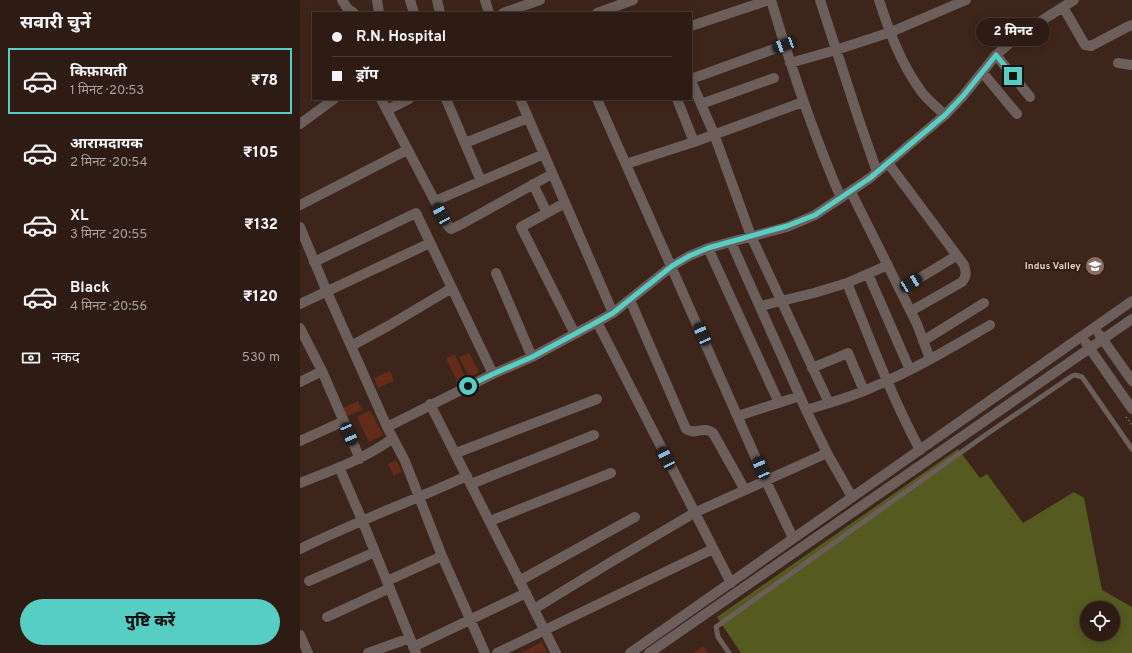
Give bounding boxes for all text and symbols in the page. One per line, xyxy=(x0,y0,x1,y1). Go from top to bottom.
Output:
text: सवारी चुनें xyxy=(20,12,91,35)
callout: 2 मिनट xyxy=(976,18,1050,46)
text: 2 मिनट xyxy=(993,24,1033,40)
text: R.N. Hospital xyxy=(356,28,446,47)
car xyxy=(771,35,797,55)
icon: car xyxy=(22,63,58,99)
text: किफ़ायती xyxy=(70,63,127,82)
text: ड्रॉप xyxy=(356,66,378,85)
route end xyxy=(1004,67,1022,85)
text: ₹78 xyxy=(251,72,278,91)
text: 1 मिनट · 20:53 xyxy=(70,83,144,99)
icon: car xyxy=(22,135,58,171)
text: आरामदायक xyxy=(70,135,143,154)
text: ₹105 xyxy=(243,144,278,163)
text: 2 मिनट · 20:54 xyxy=(70,155,148,171)
car xyxy=(430,201,452,227)
icon: car xyxy=(22,207,58,243)
text: XL xyxy=(70,207,88,226)
text: ₹132 xyxy=(244,216,278,235)
text: 3 मिनट · 20:55 xyxy=(70,227,147,243)
school or university icon: Indus Valley xyxy=(1084,255,1106,277)
place label: Indus Valley xyxy=(1025,260,1081,273)
car xyxy=(898,272,924,294)
icon: car xyxy=(22,279,58,315)
text: Black xyxy=(70,279,110,298)
text: ₹120 xyxy=(243,288,278,307)
text: 4 मिनट · 20:56 xyxy=(70,299,147,315)
car xyxy=(692,321,712,347)
icon: cash xyxy=(20,347,42,369)
text: नकद xyxy=(52,349,80,368)
text: 530 m xyxy=(242,350,280,366)
route start xyxy=(459,377,477,395)
car xyxy=(339,421,359,447)
car xyxy=(655,445,677,471)
car xyxy=(751,455,771,481)
button: पुष्टि करें xyxy=(20,599,280,645)
map controls xyxy=(1080,601,1120,641)
button: locate xyxy=(1080,601,1120,641)

